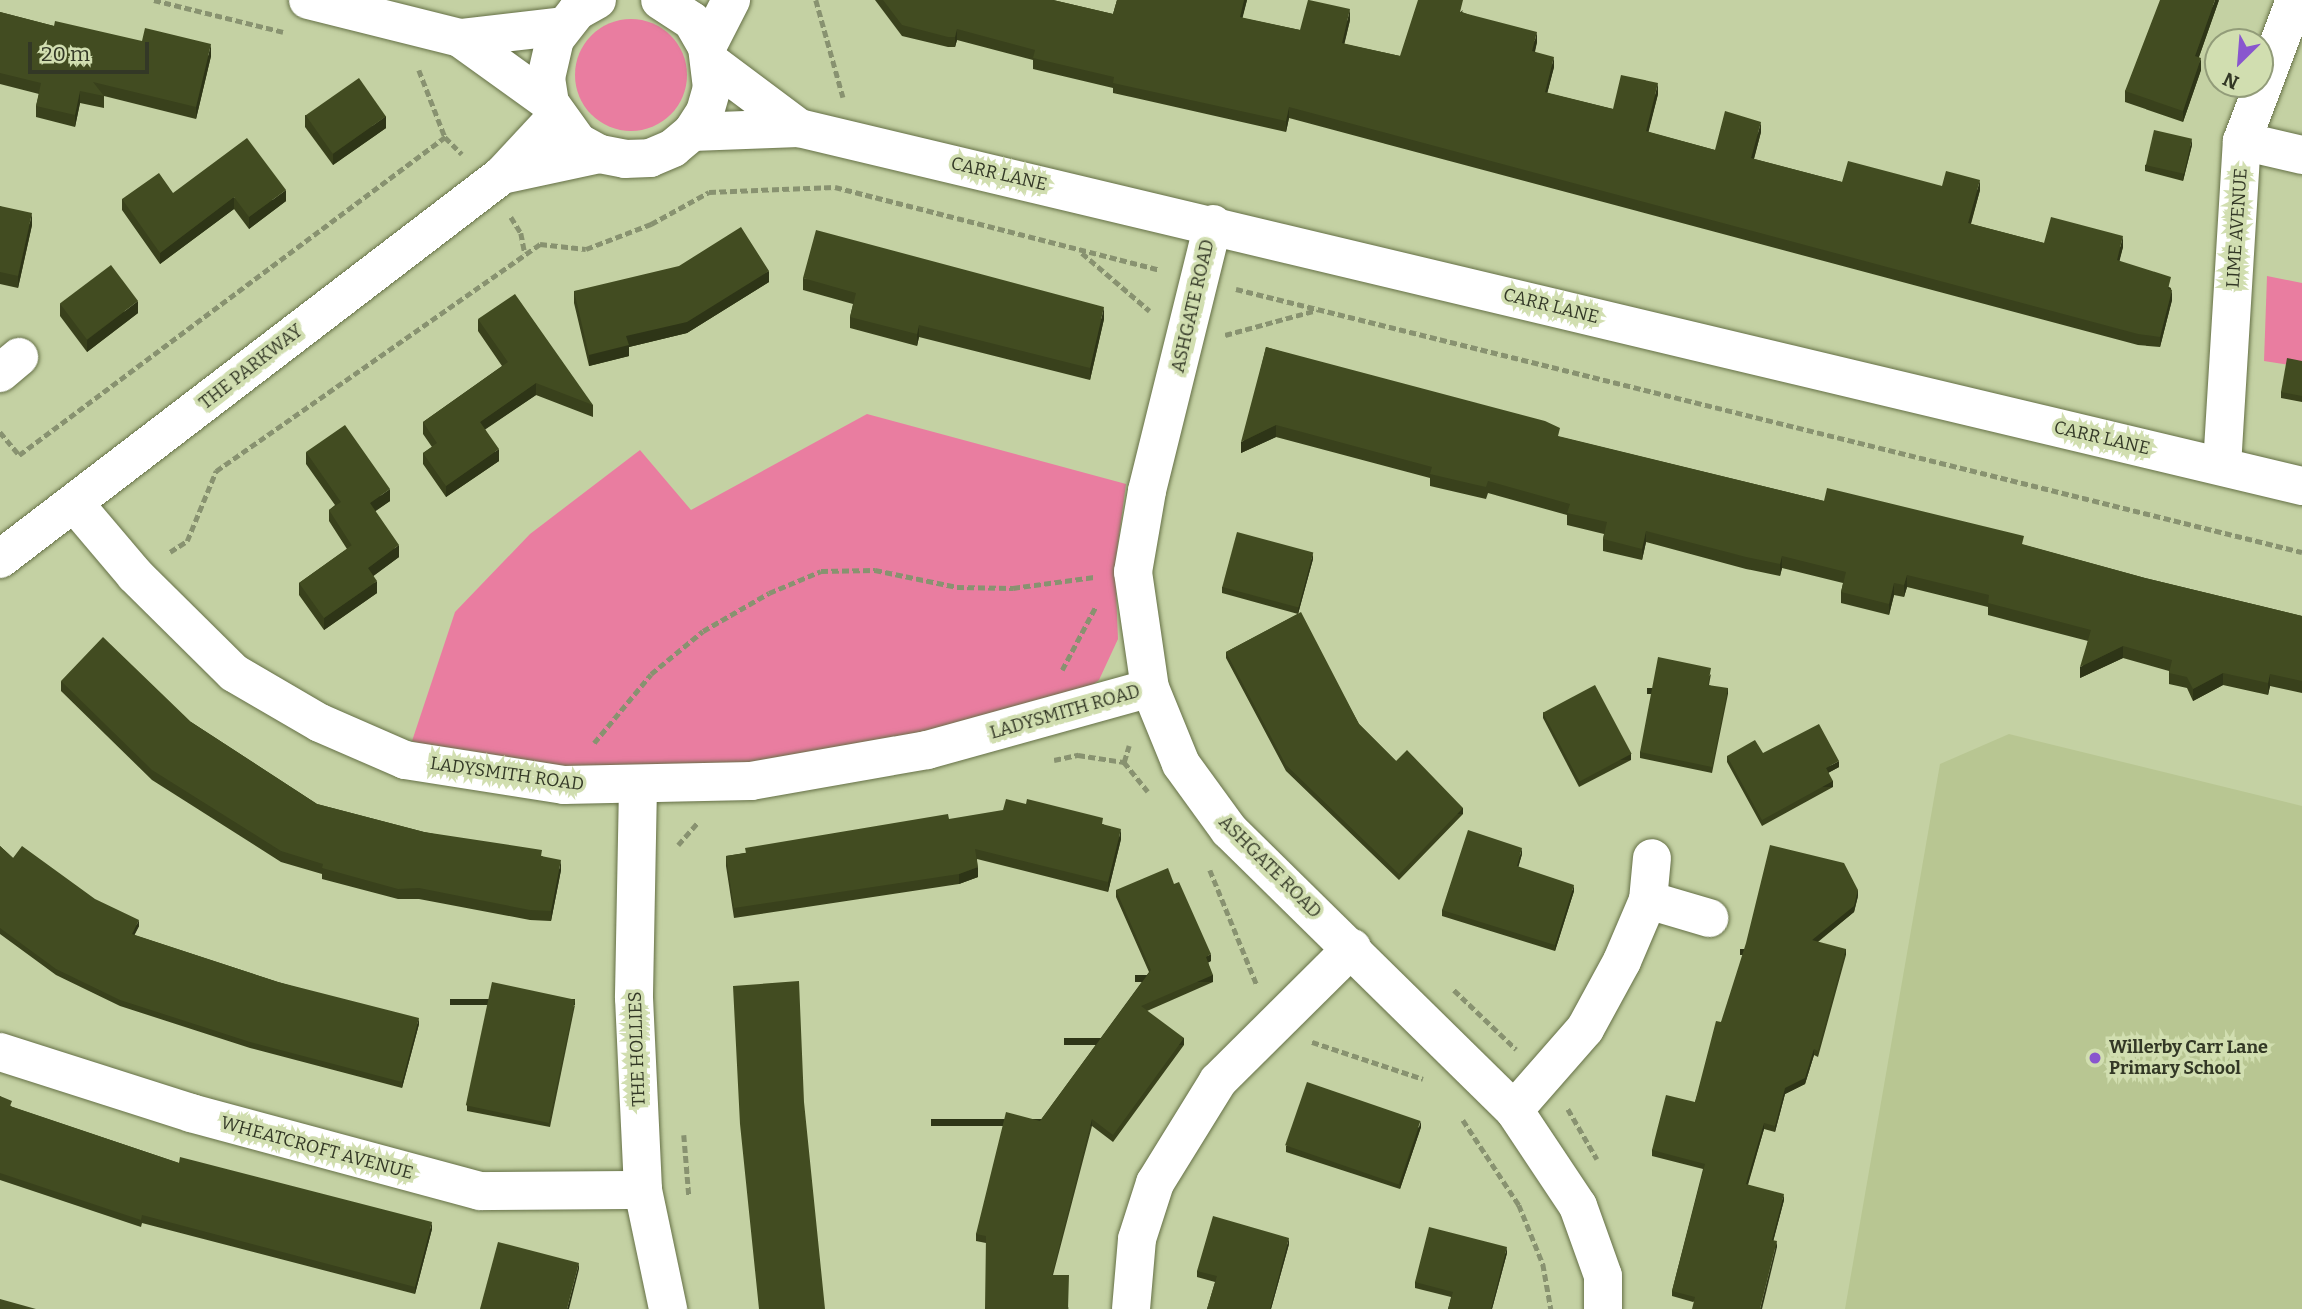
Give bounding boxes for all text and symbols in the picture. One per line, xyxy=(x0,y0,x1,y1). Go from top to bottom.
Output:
scale bar xyxy=(32,28,152,72)
north arrow xyxy=(2204,28,2274,98)
text: 20 m xyxy=(41,41,90,67)
text: N xyxy=(2219,67,2242,94)
street label: CARR LANE xyxy=(949,152,1049,196)
street label: LIME AVENUE xyxy=(2222,167,2252,289)
street label: ASHGATE ROAD xyxy=(1167,237,1219,375)
street label: CARR LANE xyxy=(1501,284,1601,328)
street label: THE PARKWAY xyxy=(195,320,307,414)
street label: CARR LANE xyxy=(2052,416,2152,460)
street label: LADYSMITH ROAD xyxy=(987,680,1143,744)
street label: LADYSMITH ROAD xyxy=(429,753,585,795)
street label: ASHGATE ROAD xyxy=(1214,811,1326,923)
street label: THE HOLLIES xyxy=(624,991,650,1107)
place label: Willerby Carr Lane Primary School xyxy=(2109,1037,2268,1080)
marker: Willerby Carr Lane Primary School xyxy=(2087,1050,2103,1066)
street label: WHEATCROFT AVENUE xyxy=(218,1112,416,1184)

